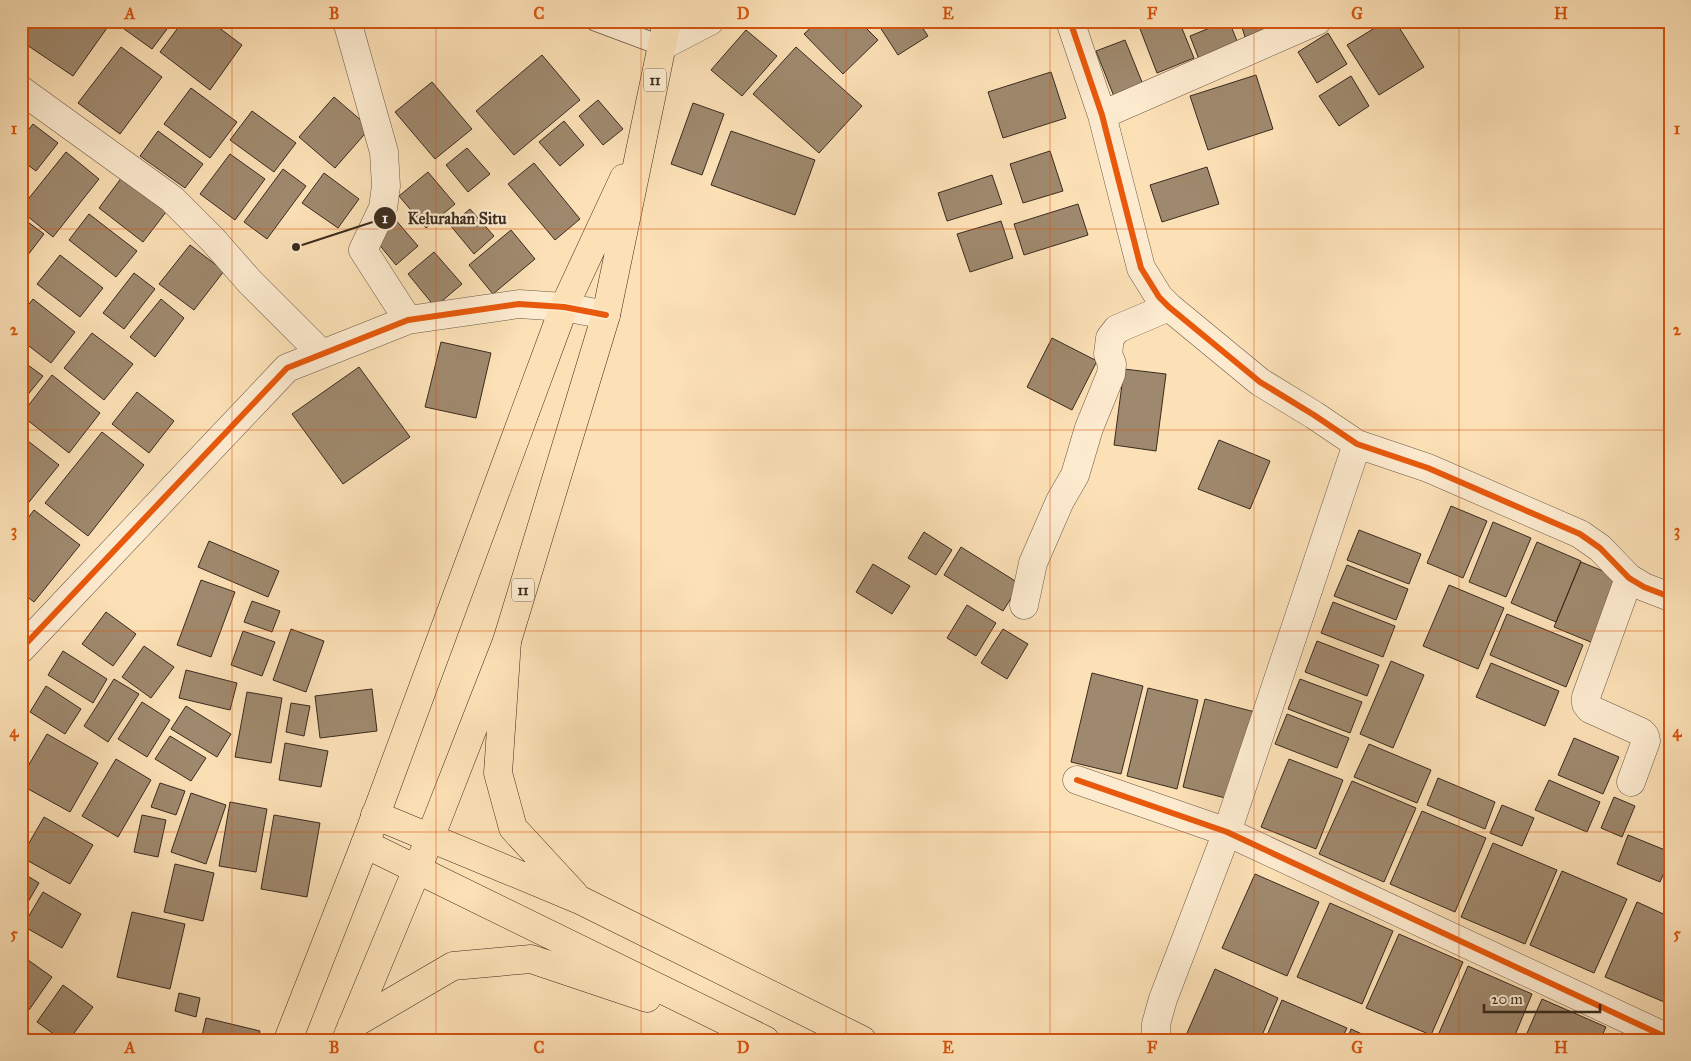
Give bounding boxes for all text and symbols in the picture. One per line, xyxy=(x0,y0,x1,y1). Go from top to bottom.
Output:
text: A xyxy=(124,4,136,23)
text: B xyxy=(329,4,339,23)
text: C xyxy=(534,4,545,23)
text: D xyxy=(737,4,750,23)
text: E xyxy=(942,4,954,23)
text: F xyxy=(1147,4,1158,23)
text: G xyxy=(1351,4,1363,23)
text: H xyxy=(1554,4,1568,23)
road number: 11 xyxy=(644,68,666,92)
text: 1 xyxy=(11,119,18,138)
text: 1 xyxy=(1674,119,1681,138)
callout: Kelurahan Situ xyxy=(372,202,516,233)
text: 1 xyxy=(382,209,388,227)
text: Kelurahan Situ xyxy=(408,209,507,228)
text: 2 xyxy=(10,320,19,339)
text: 2 xyxy=(1673,320,1682,339)
text: 3 xyxy=(11,521,17,541)
text: 3 xyxy=(1674,521,1680,541)
road number: 11 xyxy=(512,578,534,602)
text: 4 xyxy=(10,722,20,742)
text: 4 xyxy=(1673,722,1683,742)
text: 5 xyxy=(10,924,18,943)
text: 5 xyxy=(1673,924,1681,943)
scale bar xyxy=(1484,981,1600,1013)
text: 20 m xyxy=(1491,990,1523,1008)
text: A xyxy=(124,1038,136,1057)
text: B xyxy=(329,1038,339,1057)
text: C xyxy=(534,1038,545,1057)
text: D xyxy=(737,1038,750,1057)
text: E xyxy=(942,1038,954,1057)
text: F xyxy=(1147,1038,1158,1057)
text: G xyxy=(1351,1038,1363,1057)
text: H xyxy=(1554,1038,1568,1057)

